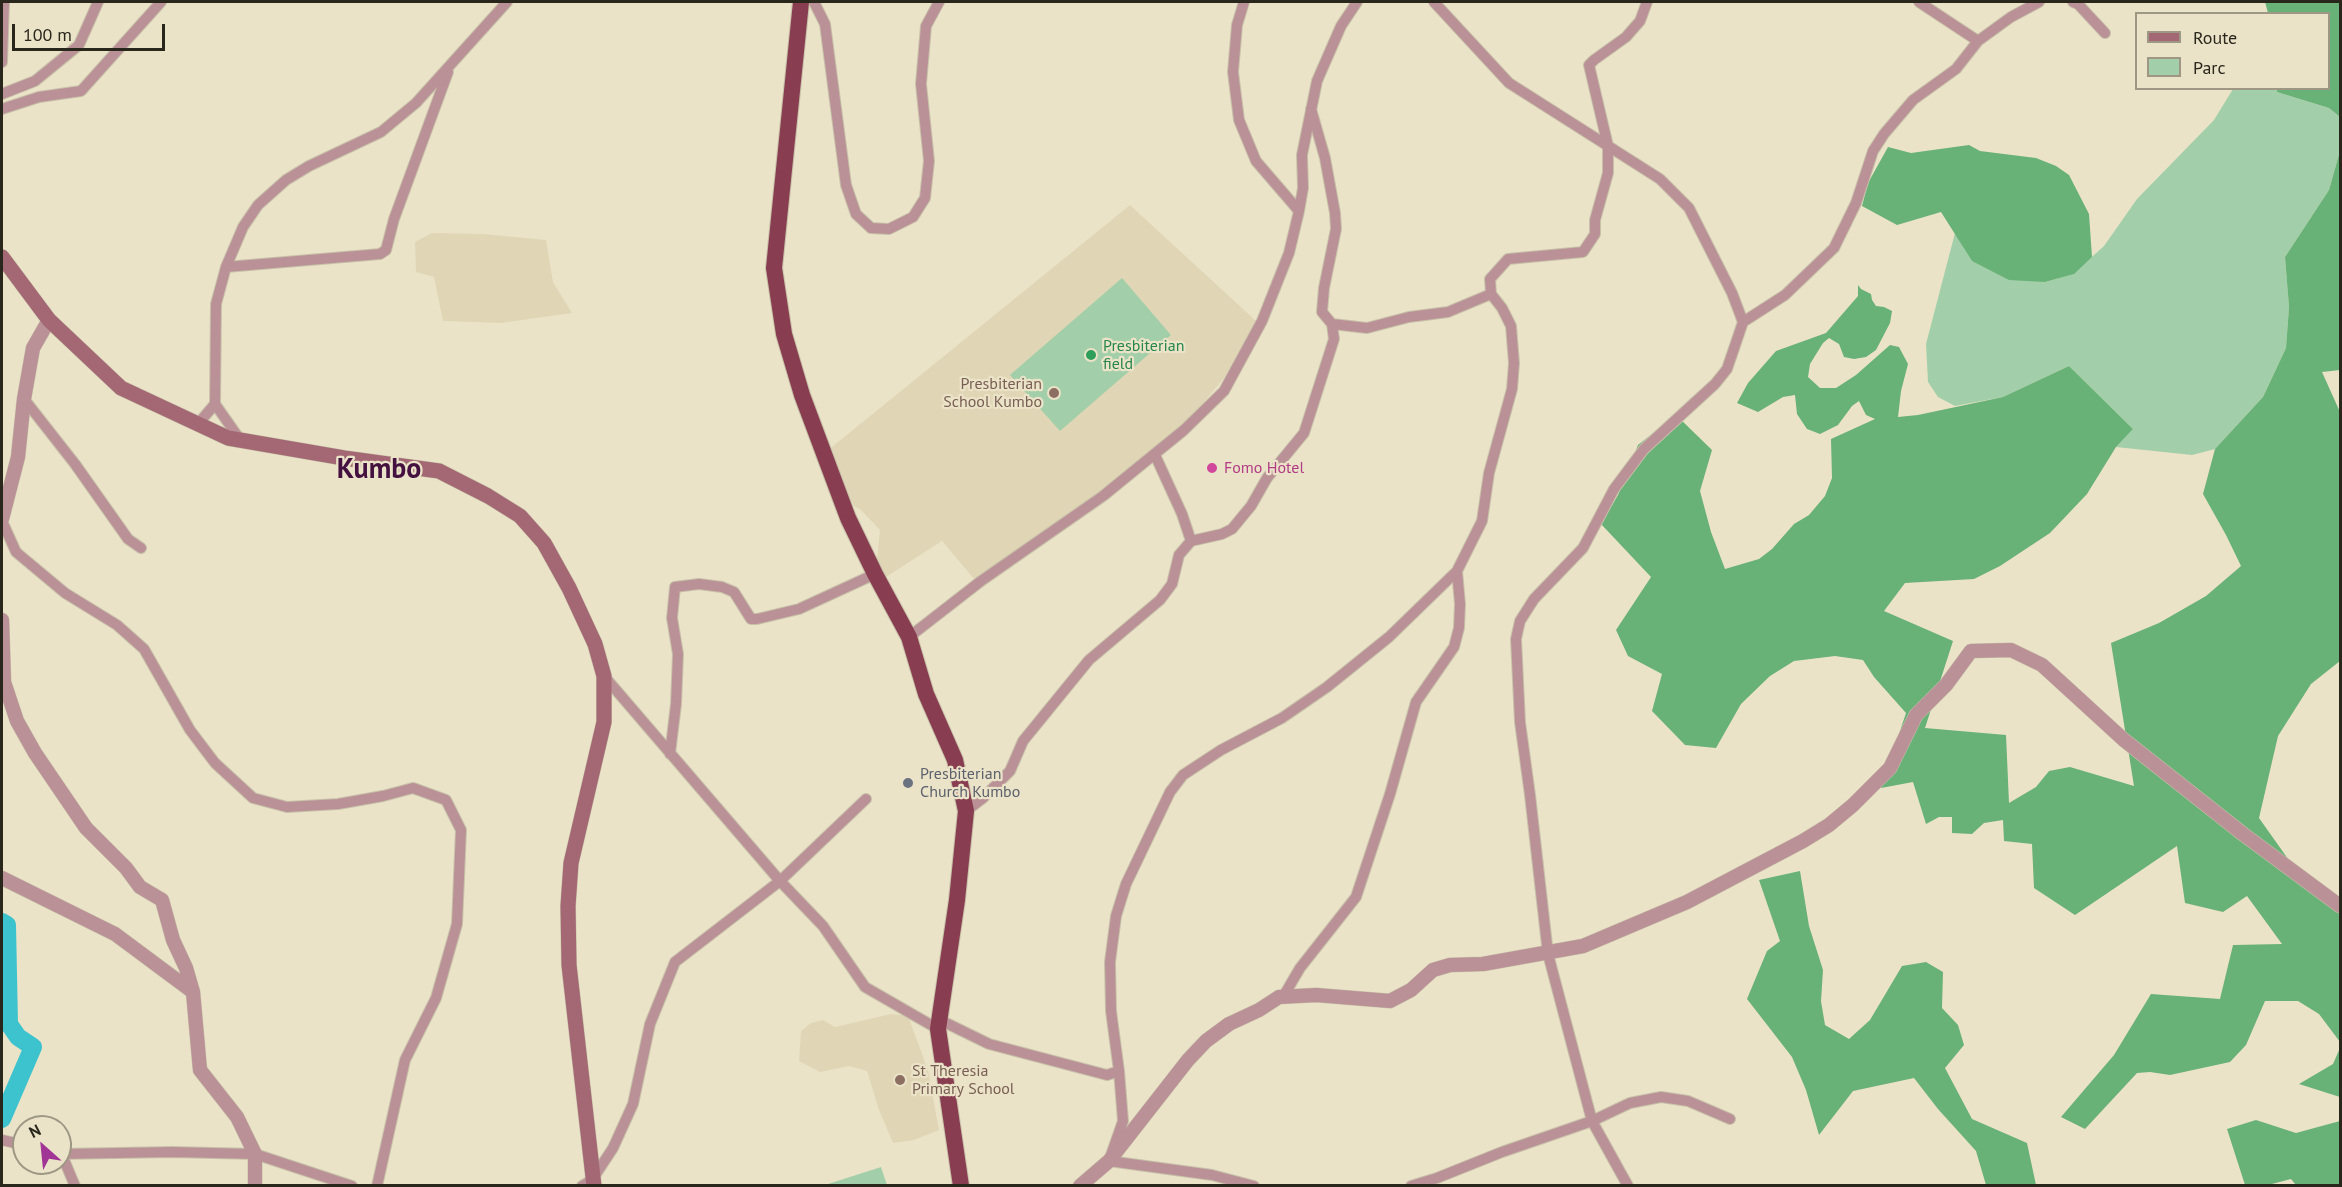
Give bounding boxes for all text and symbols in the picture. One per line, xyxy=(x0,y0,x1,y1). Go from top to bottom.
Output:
scale bar xyxy=(15,12,168,50)
legend xyxy=(2135,12,2330,90)
text: 100 m xyxy=(23,23,72,46)
text: Route xyxy=(2193,26,2237,49)
text: Parc xyxy=(2193,56,2226,79)
place label: Presbiterian field xyxy=(1103,336,1184,374)
marker: Presbiterian field xyxy=(1084,348,1098,362)
place label: Presbiterian School Kumbo xyxy=(943,374,1042,412)
marker: Presbiterian School Kumbo xyxy=(1047,386,1061,400)
district label: Kumbo xyxy=(337,453,421,487)
place label: Fomo Hotel xyxy=(1224,458,1304,478)
marker: Fomo Hotel xyxy=(1205,461,1219,475)
place label: Presbiterian Church Kumbo xyxy=(920,764,1020,802)
marker: Presbiterian Church Kumbo xyxy=(901,776,915,790)
place label: St Theresia Primary School xyxy=(912,1061,1014,1099)
marker: St Theresia Primary School xyxy=(893,1073,907,1087)
north arrow xyxy=(12,1115,72,1175)
text: N xyxy=(26,1119,44,1142)

